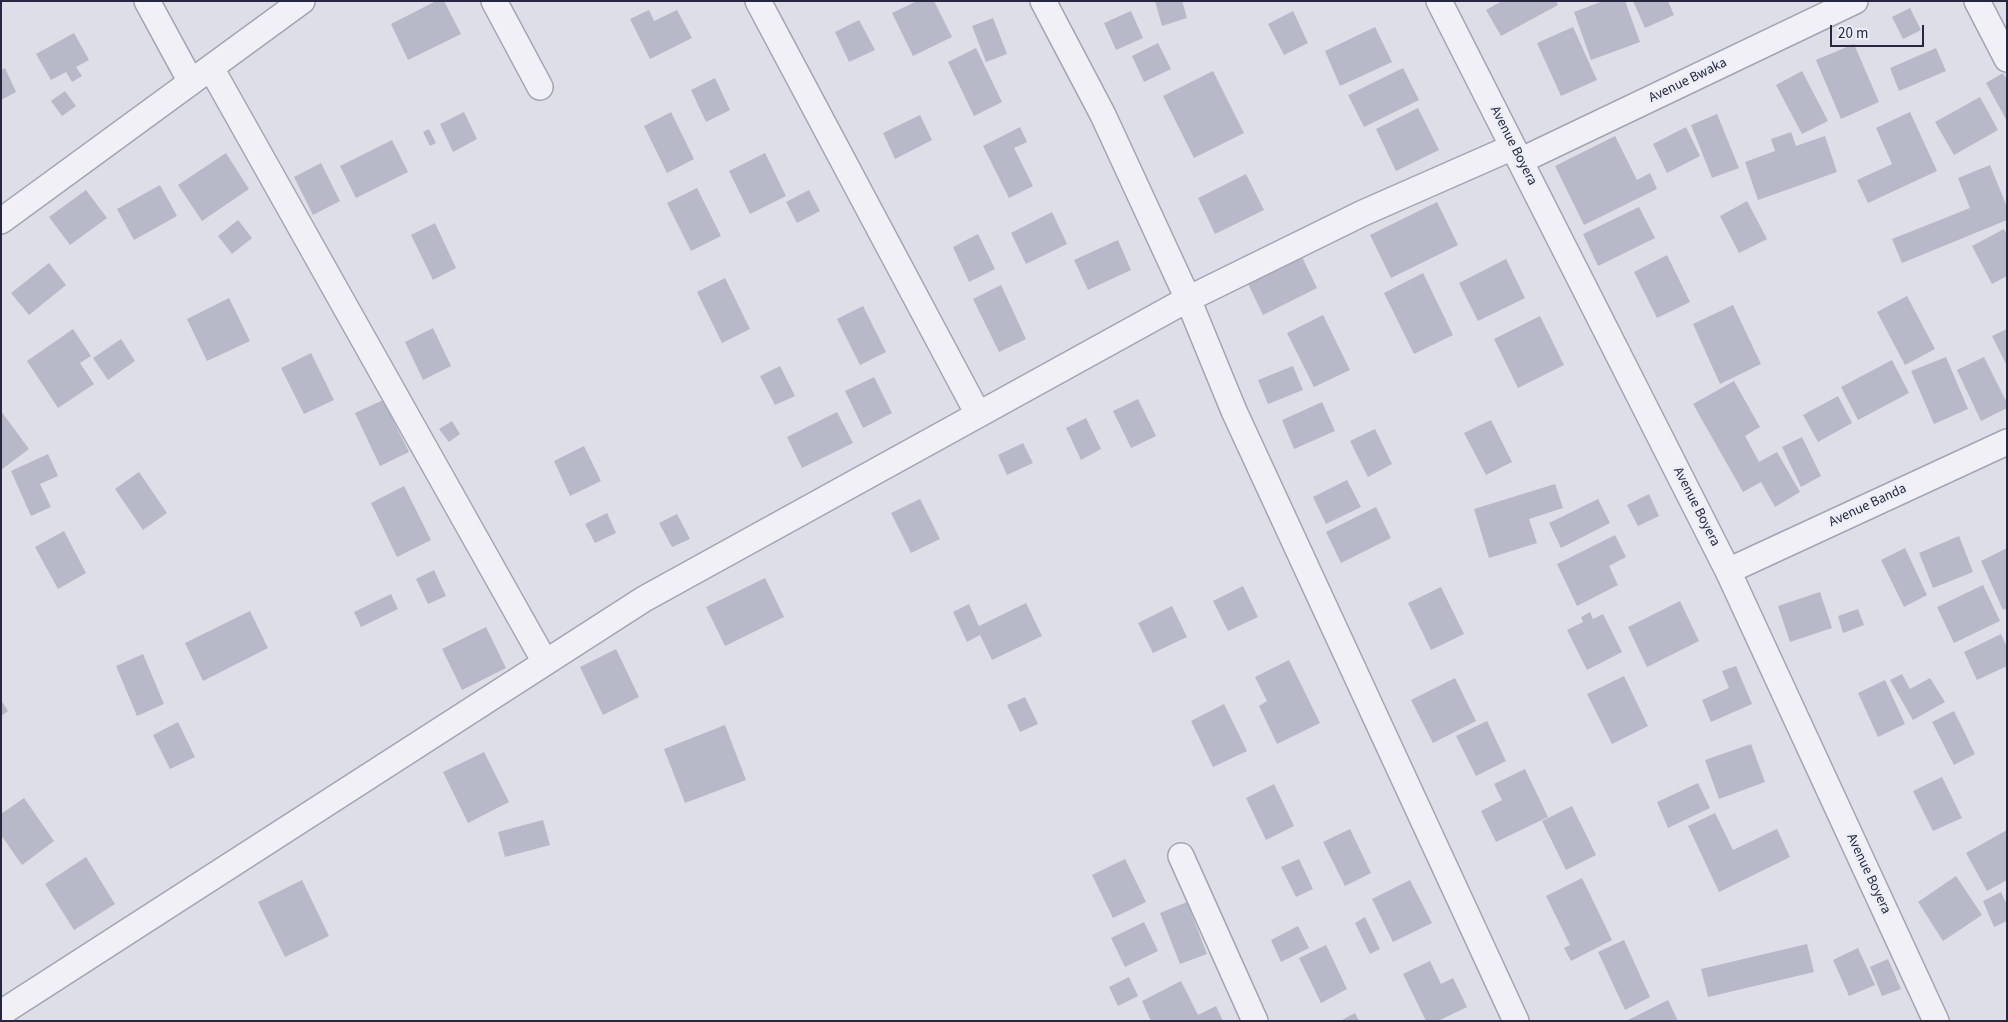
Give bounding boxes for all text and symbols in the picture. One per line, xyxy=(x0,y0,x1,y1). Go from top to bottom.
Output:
scale bar xyxy=(1833,15,1927,47)
text: 20 m xyxy=(1838,23,1868,44)
street label: Avenue Bwaka xyxy=(1646,55,1730,107)
street label: Avenue Boyera xyxy=(1486,104,1540,188)
street label: Avenue Boyera xyxy=(1669,465,1723,549)
street label: Avenue Banda xyxy=(1827,481,1909,531)
street label: Avenue Boyera xyxy=(1842,831,1894,917)

